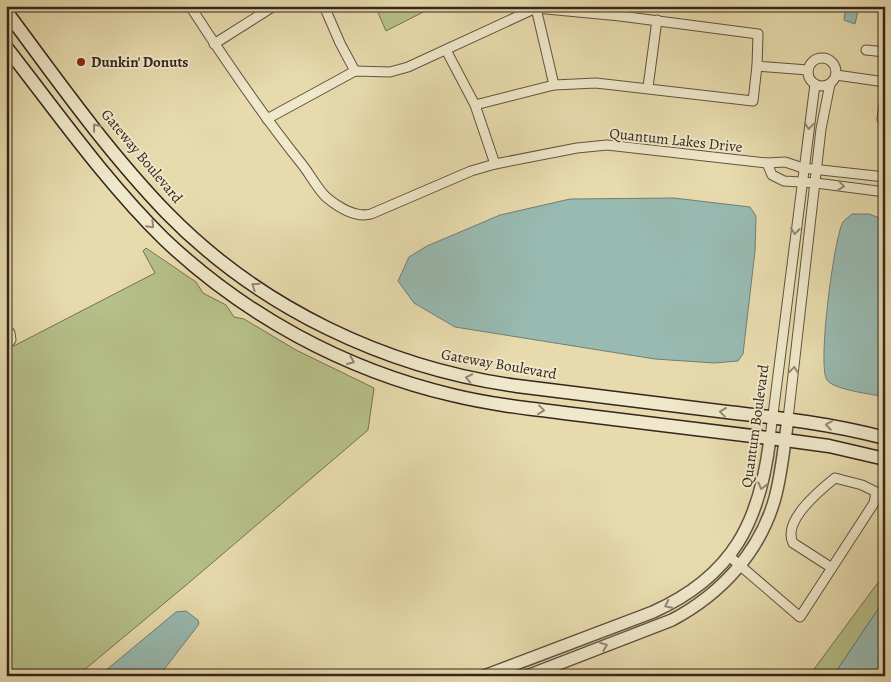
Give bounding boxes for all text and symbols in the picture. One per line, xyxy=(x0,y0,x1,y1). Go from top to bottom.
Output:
place label: Dunkin' Donuts xyxy=(91,52,189,72)
marker: Dunkin' Donuts xyxy=(75,56,87,68)
street label: Gateway Boulevard xyxy=(97,105,188,208)
one-way arrow xyxy=(804,122,815,130)
street label: Quantum Lakes Drive xyxy=(609,123,744,157)
one-way arrow xyxy=(92,124,101,133)
one-way arrow xyxy=(837,180,845,191)
one-way arrow xyxy=(145,220,154,229)
one-way arrow xyxy=(790,227,801,235)
one-way arrow xyxy=(252,283,261,292)
street label: Gateway Boulevard xyxy=(440,344,559,384)
one-way arrow xyxy=(346,355,355,366)
street label: Quantum Boulevard xyxy=(736,362,774,489)
one-way arrow xyxy=(788,366,799,374)
one-way arrow xyxy=(465,373,473,383)
one-way arrow xyxy=(538,404,546,415)
one-way arrow xyxy=(719,407,728,417)
one-way arrow xyxy=(824,421,833,431)
one-way arrow xyxy=(757,482,768,491)
one-way arrow xyxy=(664,599,673,609)
one-way arrow xyxy=(600,642,608,652)

